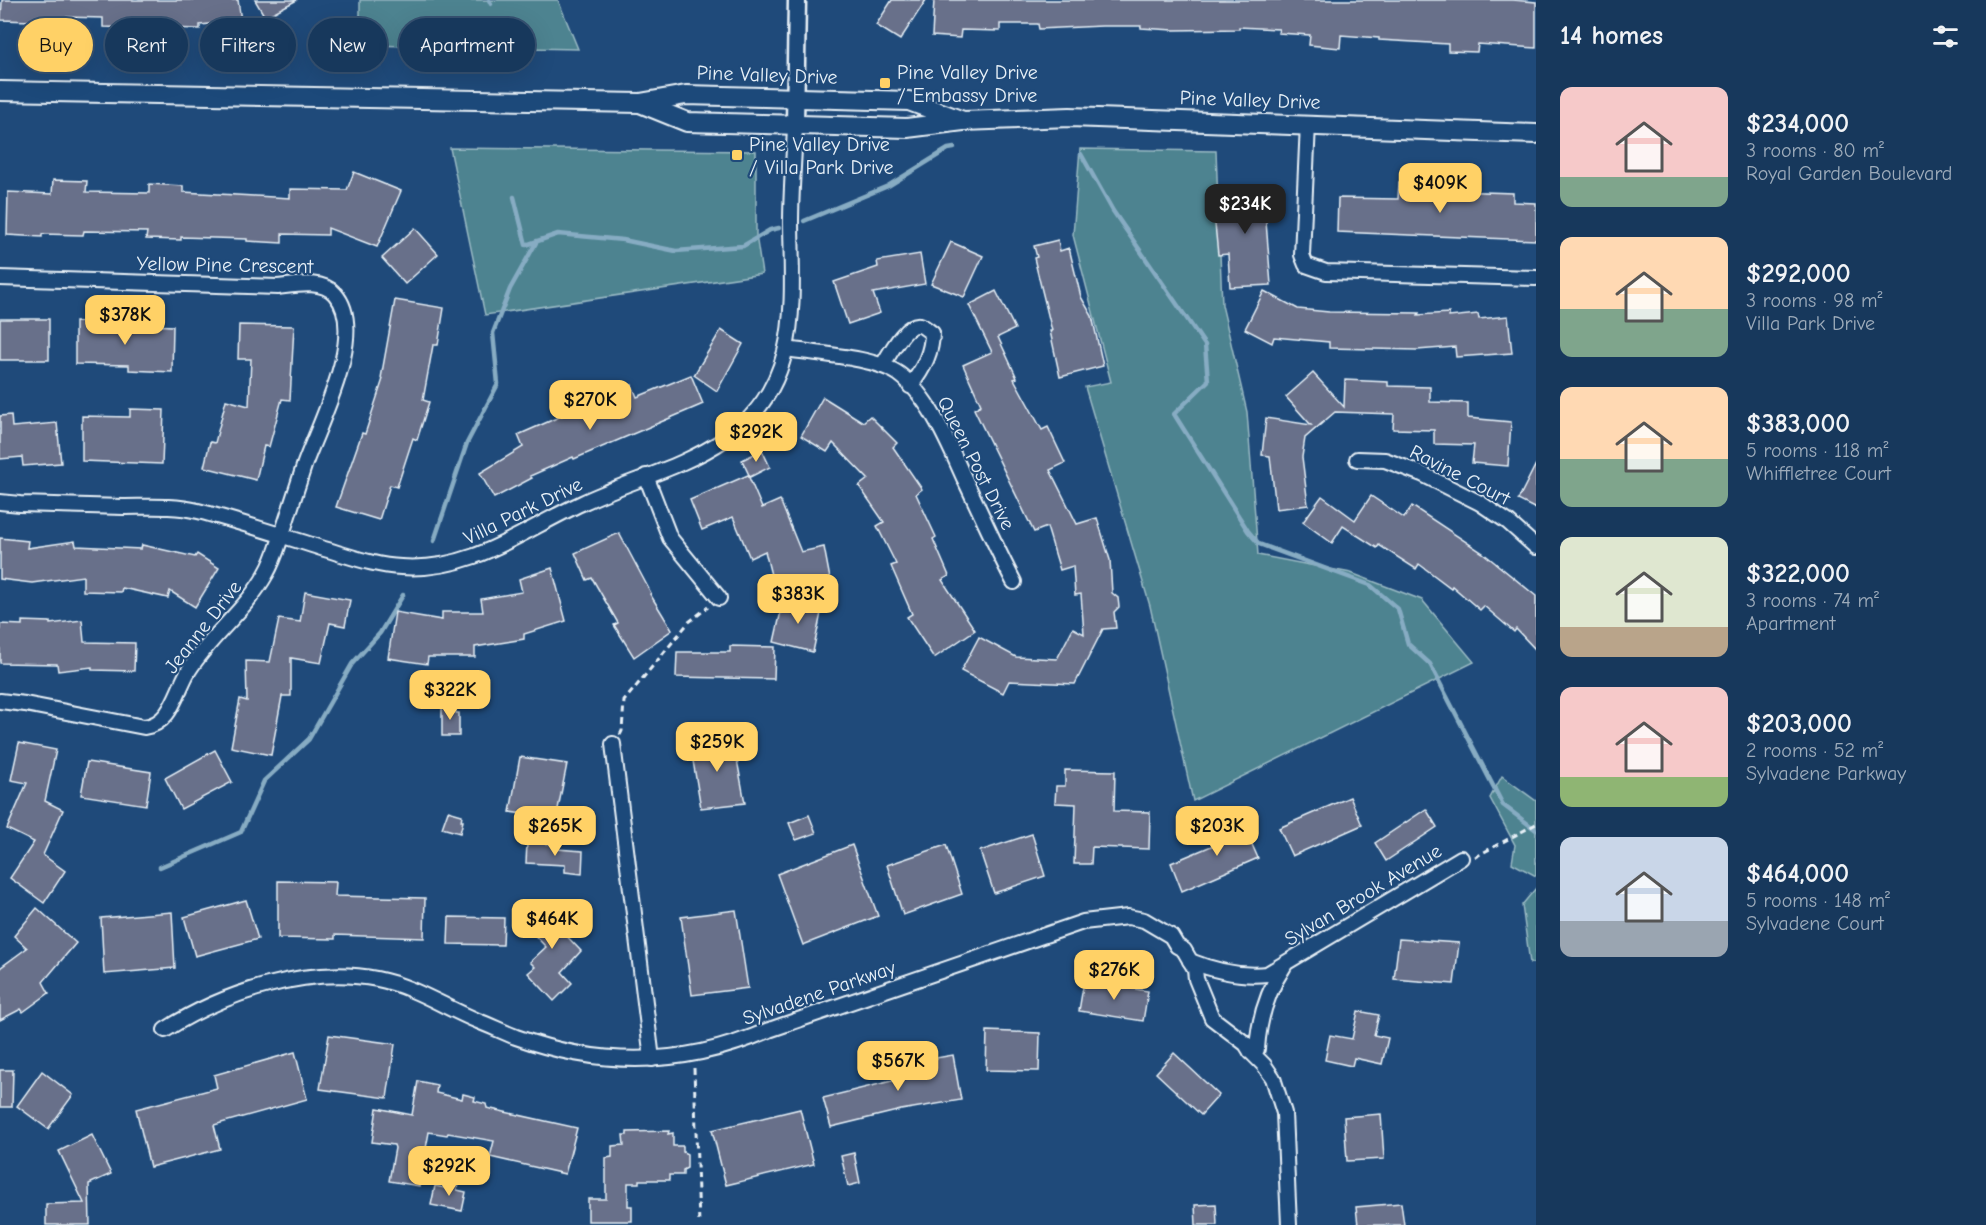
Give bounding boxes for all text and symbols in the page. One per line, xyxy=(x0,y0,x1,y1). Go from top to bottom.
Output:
chip: Buy xyxy=(18,18,93,72)
chip: Rent xyxy=(105,18,188,72)
chip: Filters xyxy=(200,18,296,72)
chip: New xyxy=(308,18,387,72)
chip: Apartment xyxy=(399,18,535,72)
icon: filters xyxy=(1929,20,1962,53)
text: 14 homes xyxy=(1560,21,1663,51)
street label: Pine Valley Drive xyxy=(696,61,838,89)
place label: Pine Valley Drive / Embassy Drive xyxy=(897,61,1038,107)
marker: Pine Valley Drive / Embassy Drive xyxy=(878,76,892,90)
street label: Pine Valley Drive xyxy=(1179,86,1321,114)
text: $234,000 xyxy=(1746,109,1849,139)
icon: home xyxy=(1608,111,1680,183)
place label: Pine Valley Drive / Villa Park Drive xyxy=(749,133,893,179)
text: 3 rooms · 80 m² xyxy=(1746,139,1884,162)
marker: Pine Valley Drive / Villa Park Drive xyxy=(730,148,744,162)
text: Royal Garden Boulevard xyxy=(1746,162,1952,185)
pin: $409K xyxy=(1398,163,1482,214)
text: $409K xyxy=(1413,171,1467,194)
pin: $234K xyxy=(1203,184,1287,235)
text: $234K xyxy=(1219,192,1271,215)
street label: Yellow Pine Crescent xyxy=(137,252,315,278)
text: $292,000 xyxy=(1746,259,1851,289)
icon: home xyxy=(1608,261,1680,333)
text: 3 rooms · 98 m² xyxy=(1746,289,1882,312)
pin: $378K xyxy=(83,295,167,346)
text: $378K xyxy=(99,303,151,326)
text: Villa Park Drive xyxy=(1746,312,1875,335)
pin: $270K xyxy=(548,380,632,431)
text: $270K xyxy=(563,388,617,411)
street label: Queen Post Drive xyxy=(932,392,1020,534)
text: $383,000 xyxy=(1746,409,1850,439)
icon: home xyxy=(1608,411,1680,483)
pin: $292K xyxy=(714,412,798,463)
text: $292K xyxy=(729,420,783,443)
text: 5 rooms · 118 m² xyxy=(1746,439,1888,462)
street label: Ravine Court xyxy=(1406,440,1515,511)
text: Whiffletree Court xyxy=(1746,462,1891,485)
street label: Villa Park Drive xyxy=(460,472,586,550)
text: $322,000 xyxy=(1746,559,1850,589)
icon: home xyxy=(1608,561,1680,633)
pin: $383K xyxy=(756,574,840,625)
street label: Jeanne Drive xyxy=(160,576,246,678)
text: $383K xyxy=(771,582,825,605)
text: 3 rooms · 74 m² xyxy=(1746,589,1879,612)
text: Apartment xyxy=(1746,612,1836,635)
pin: $322K xyxy=(408,670,492,721)
text: $322K xyxy=(423,678,477,701)
text: $203,000 xyxy=(1746,709,1852,739)
icon: home xyxy=(1608,711,1680,783)
pin: $259K xyxy=(675,722,759,773)
text: $259K xyxy=(690,730,744,753)
text: 2 rooms · 52 m² xyxy=(1746,739,1883,762)
text: Sylvadene Parkway xyxy=(1746,762,1906,785)
pin: $265K xyxy=(513,806,597,857)
pin: $203K xyxy=(1175,806,1259,857)
text: $265K xyxy=(528,814,582,837)
text: $203K xyxy=(1190,814,1244,837)
street label: Sylvan Brook Avenue xyxy=(1280,839,1446,951)
text: $464,000 xyxy=(1746,859,1849,889)
icon: home xyxy=(1608,861,1680,933)
text: 5 rooms · 148 m² xyxy=(1746,889,1890,912)
pin: $464K xyxy=(510,899,594,950)
text: $464K xyxy=(526,907,578,930)
text: Sylvadene Court xyxy=(1746,912,1884,935)
pin: $276K xyxy=(1072,950,1156,1001)
street label: Sylvadene Parkway xyxy=(740,956,899,1030)
text: $276K xyxy=(1088,958,1140,981)
pin: $567K xyxy=(856,1041,940,1092)
text: $567K xyxy=(871,1049,925,1072)
pin: $292K xyxy=(407,1146,491,1197)
text: $292K xyxy=(422,1154,476,1177)

